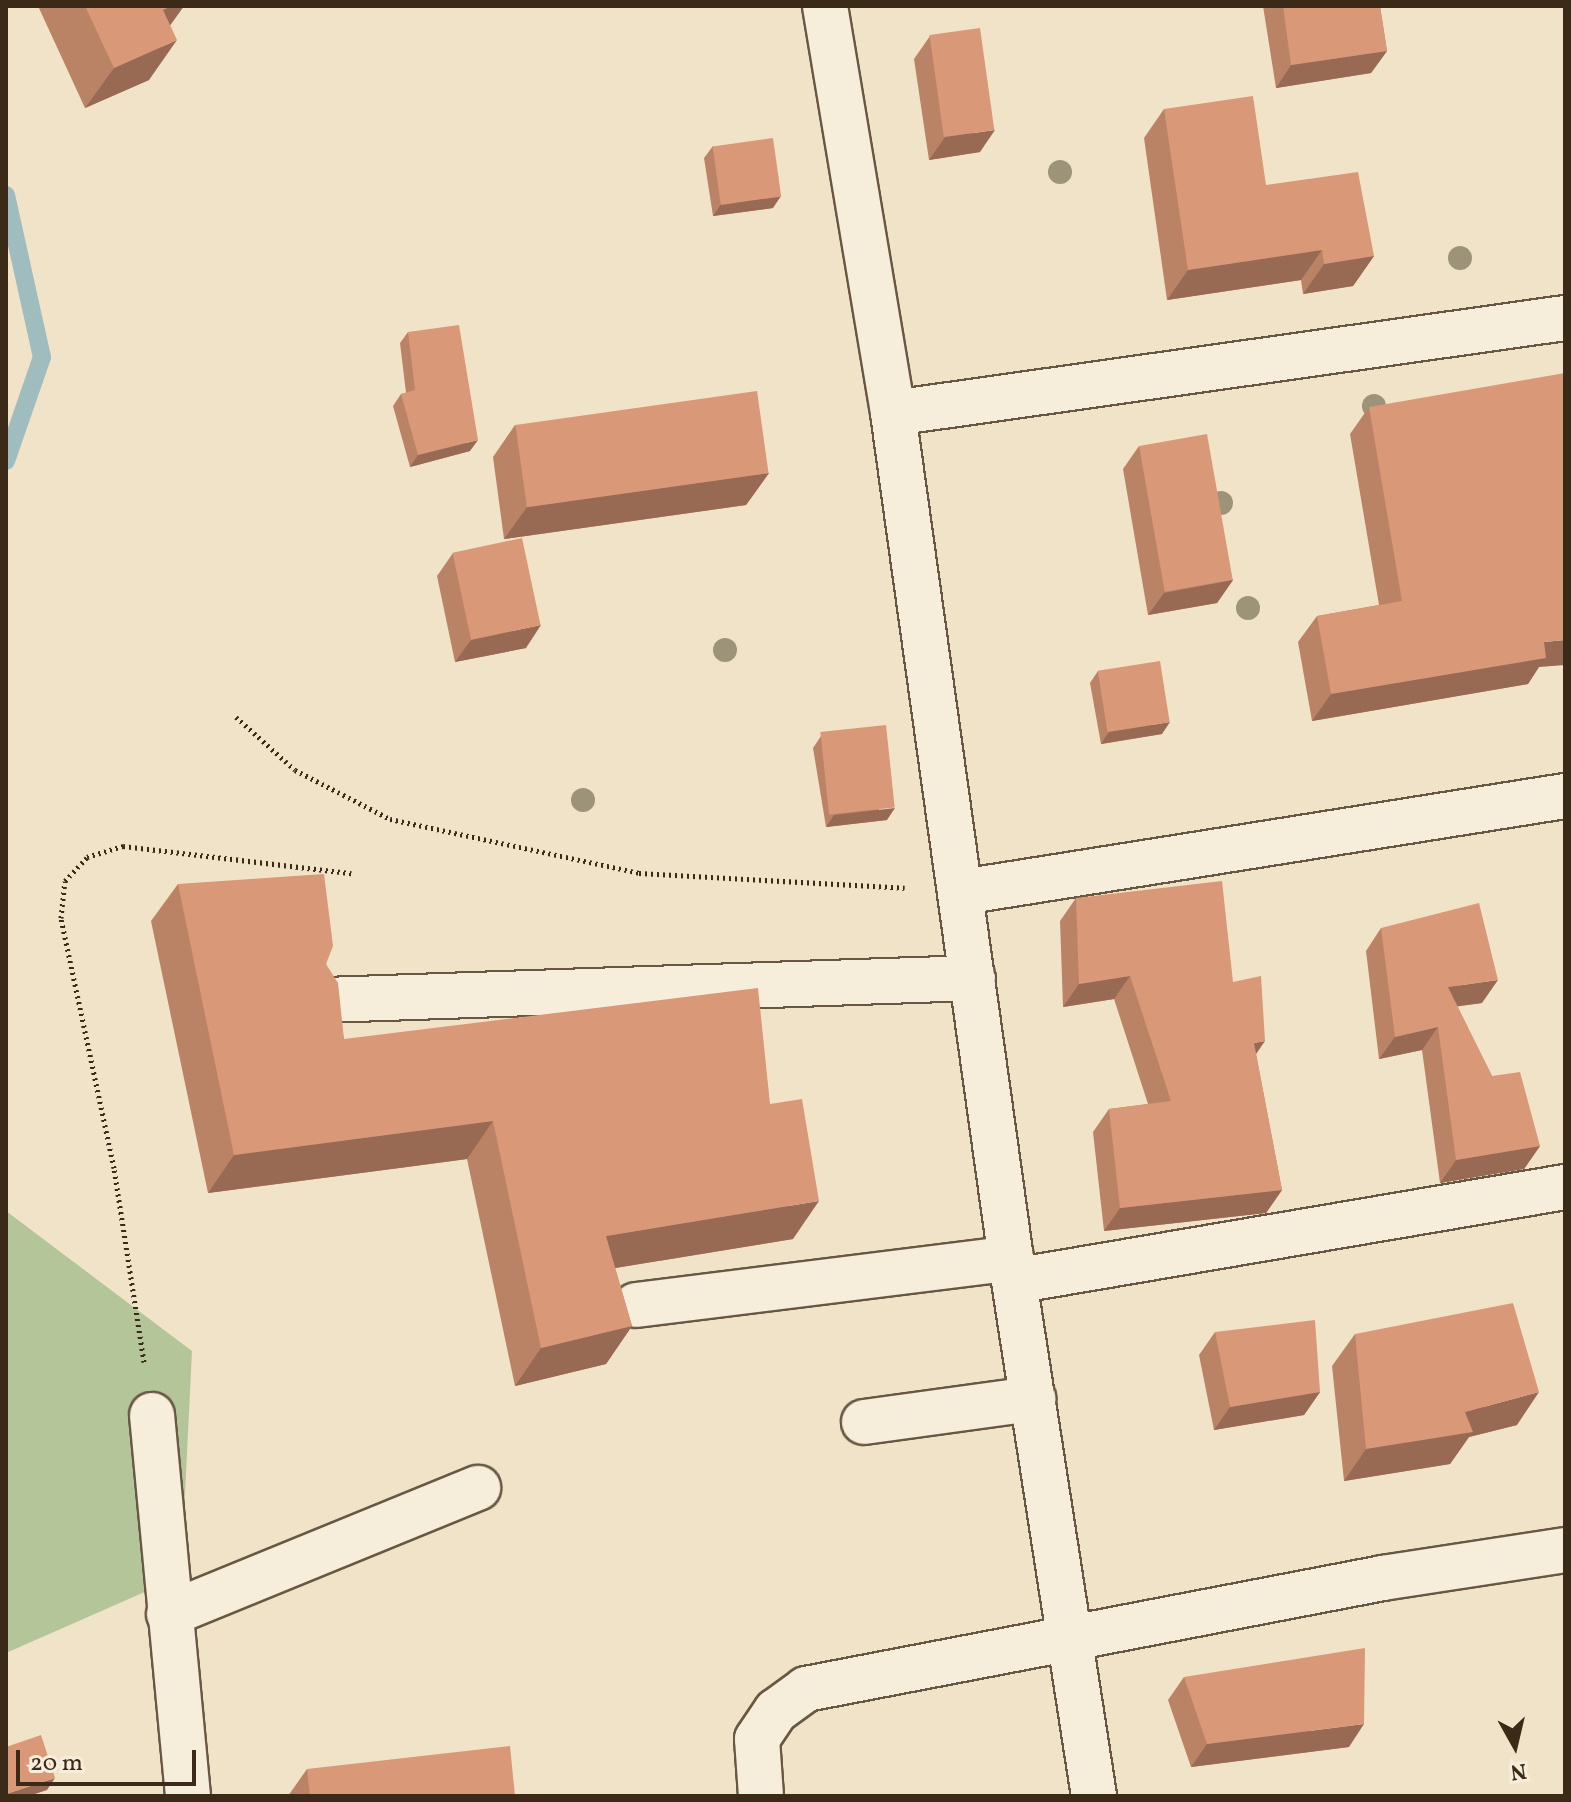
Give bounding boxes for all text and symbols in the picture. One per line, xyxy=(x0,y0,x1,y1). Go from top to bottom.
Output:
north arrow xyxy=(1475,1706,1555,1786)
scale bar xyxy=(20,1734,200,1784)
text: 20 m xyxy=(30,1747,83,1781)
text: N xyxy=(1508,1754,1528,1787)

